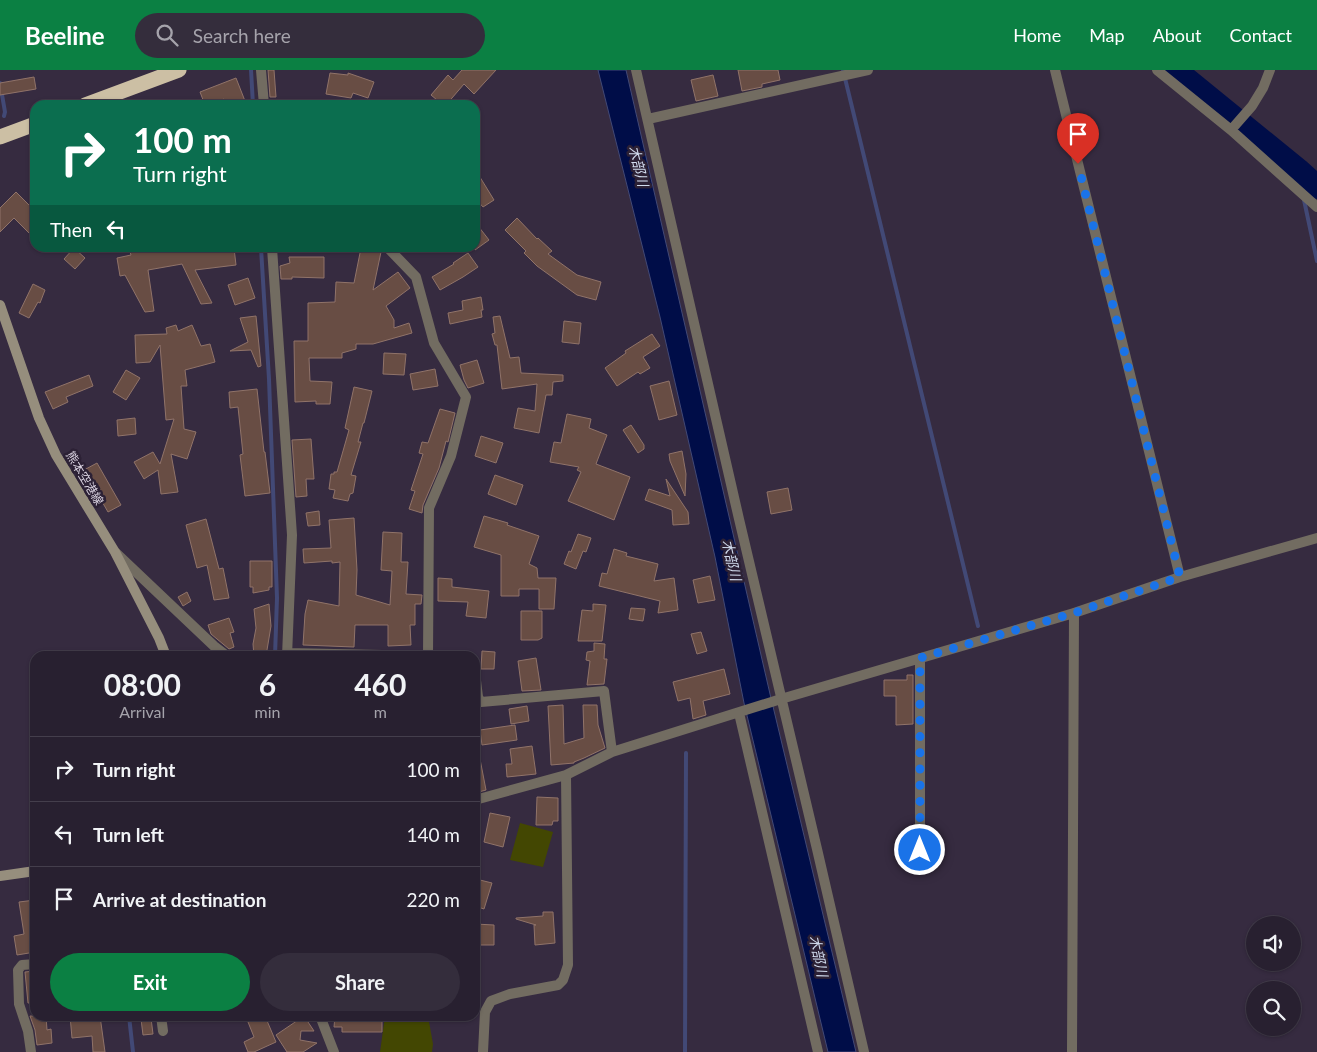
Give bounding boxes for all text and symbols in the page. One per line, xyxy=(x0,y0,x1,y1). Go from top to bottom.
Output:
search box xyxy=(135,13,485,58)
text: Beeline xyxy=(25,21,105,50)
icon: search xyxy=(153,21,181,49)
text: Search here xyxy=(193,24,291,47)
text: Home xyxy=(1013,24,1061,46)
text: Map xyxy=(1089,24,1125,46)
text: About xyxy=(1153,24,1202,46)
text: Contact xyxy=(1230,24,1292,46)
pin xyxy=(1057,113,1099,164)
text: 100 m xyxy=(133,118,232,160)
icon: right xyxy=(50,120,115,185)
icon: arrive xyxy=(1064,120,1092,148)
water label: 木部川 xyxy=(626,144,653,190)
text: Turn right xyxy=(133,160,227,187)
icon: left xyxy=(102,215,130,243)
text: Then xyxy=(50,218,92,241)
street label: 熊本空港線 xyxy=(63,448,107,508)
water label: 木部川 xyxy=(719,538,745,584)
text: 08:00 xyxy=(104,666,181,702)
text: 6 xyxy=(259,666,276,702)
text: 460 xyxy=(354,666,406,702)
text: Arrival xyxy=(119,702,165,721)
text: min xyxy=(255,702,281,721)
text: m xyxy=(374,702,387,721)
icon: right xyxy=(50,755,78,783)
text: Turn right xyxy=(93,758,175,781)
text: 100 m xyxy=(406,758,460,781)
icon: left xyxy=(50,820,78,848)
text: Turn left xyxy=(93,823,164,846)
text: 140 m xyxy=(406,823,460,846)
position arrow xyxy=(893,823,945,875)
icon: arrive xyxy=(50,885,78,913)
text: Arrive at destination xyxy=(93,888,266,911)
text: 220 m xyxy=(406,888,460,911)
map controls xyxy=(1246,916,1301,1036)
button: sound xyxy=(1246,916,1301,971)
water label: 木部川 xyxy=(806,934,832,980)
button: Exit xyxy=(50,953,250,1011)
button: Share xyxy=(260,953,460,1011)
button: search xyxy=(1246,981,1301,1036)

